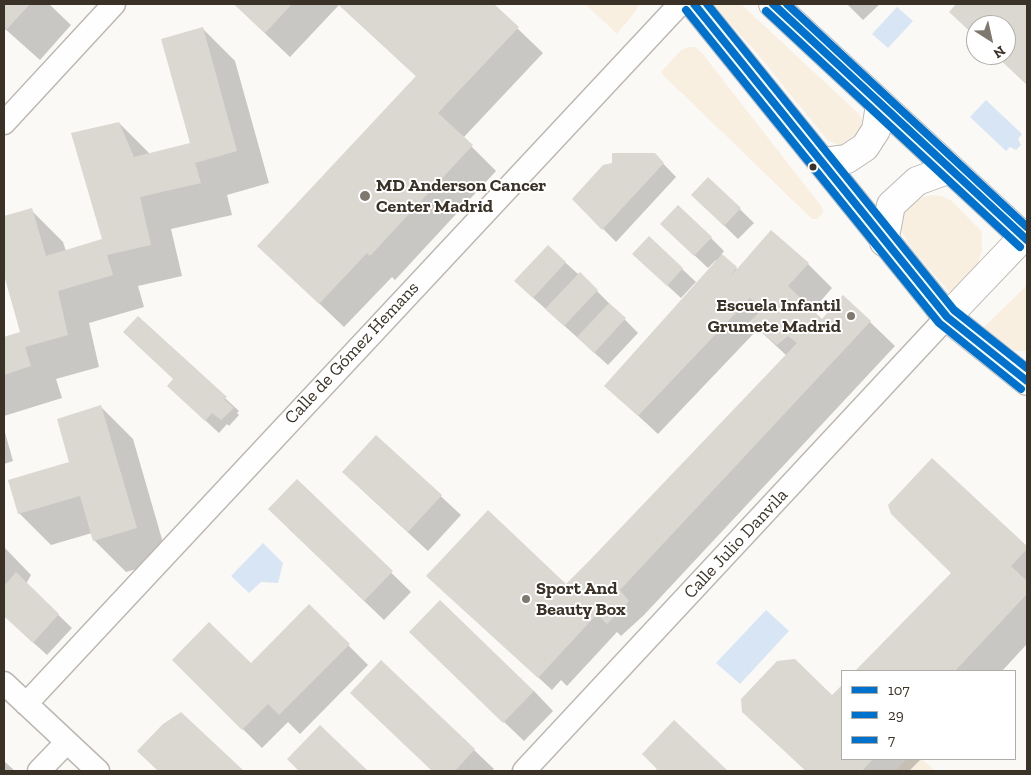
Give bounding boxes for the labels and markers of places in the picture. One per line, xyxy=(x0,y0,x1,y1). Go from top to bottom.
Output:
unlabelled marker xyxy=(808,162,818,172)
place label: MD Anderson Cancer Center Madrid xyxy=(376,175,546,218)
marker: MD Anderson Cancer Center Madrid xyxy=(358,189,372,203)
place label: Escuela Infantil Grumete Madrid xyxy=(708,295,841,338)
marker: Escuela Infantil Grumete Madrid xyxy=(845,310,857,322)
place label: Sport And Beauty Box xyxy=(536,578,626,620)
marker: Sport And Beauty Box xyxy=(520,593,532,605)

